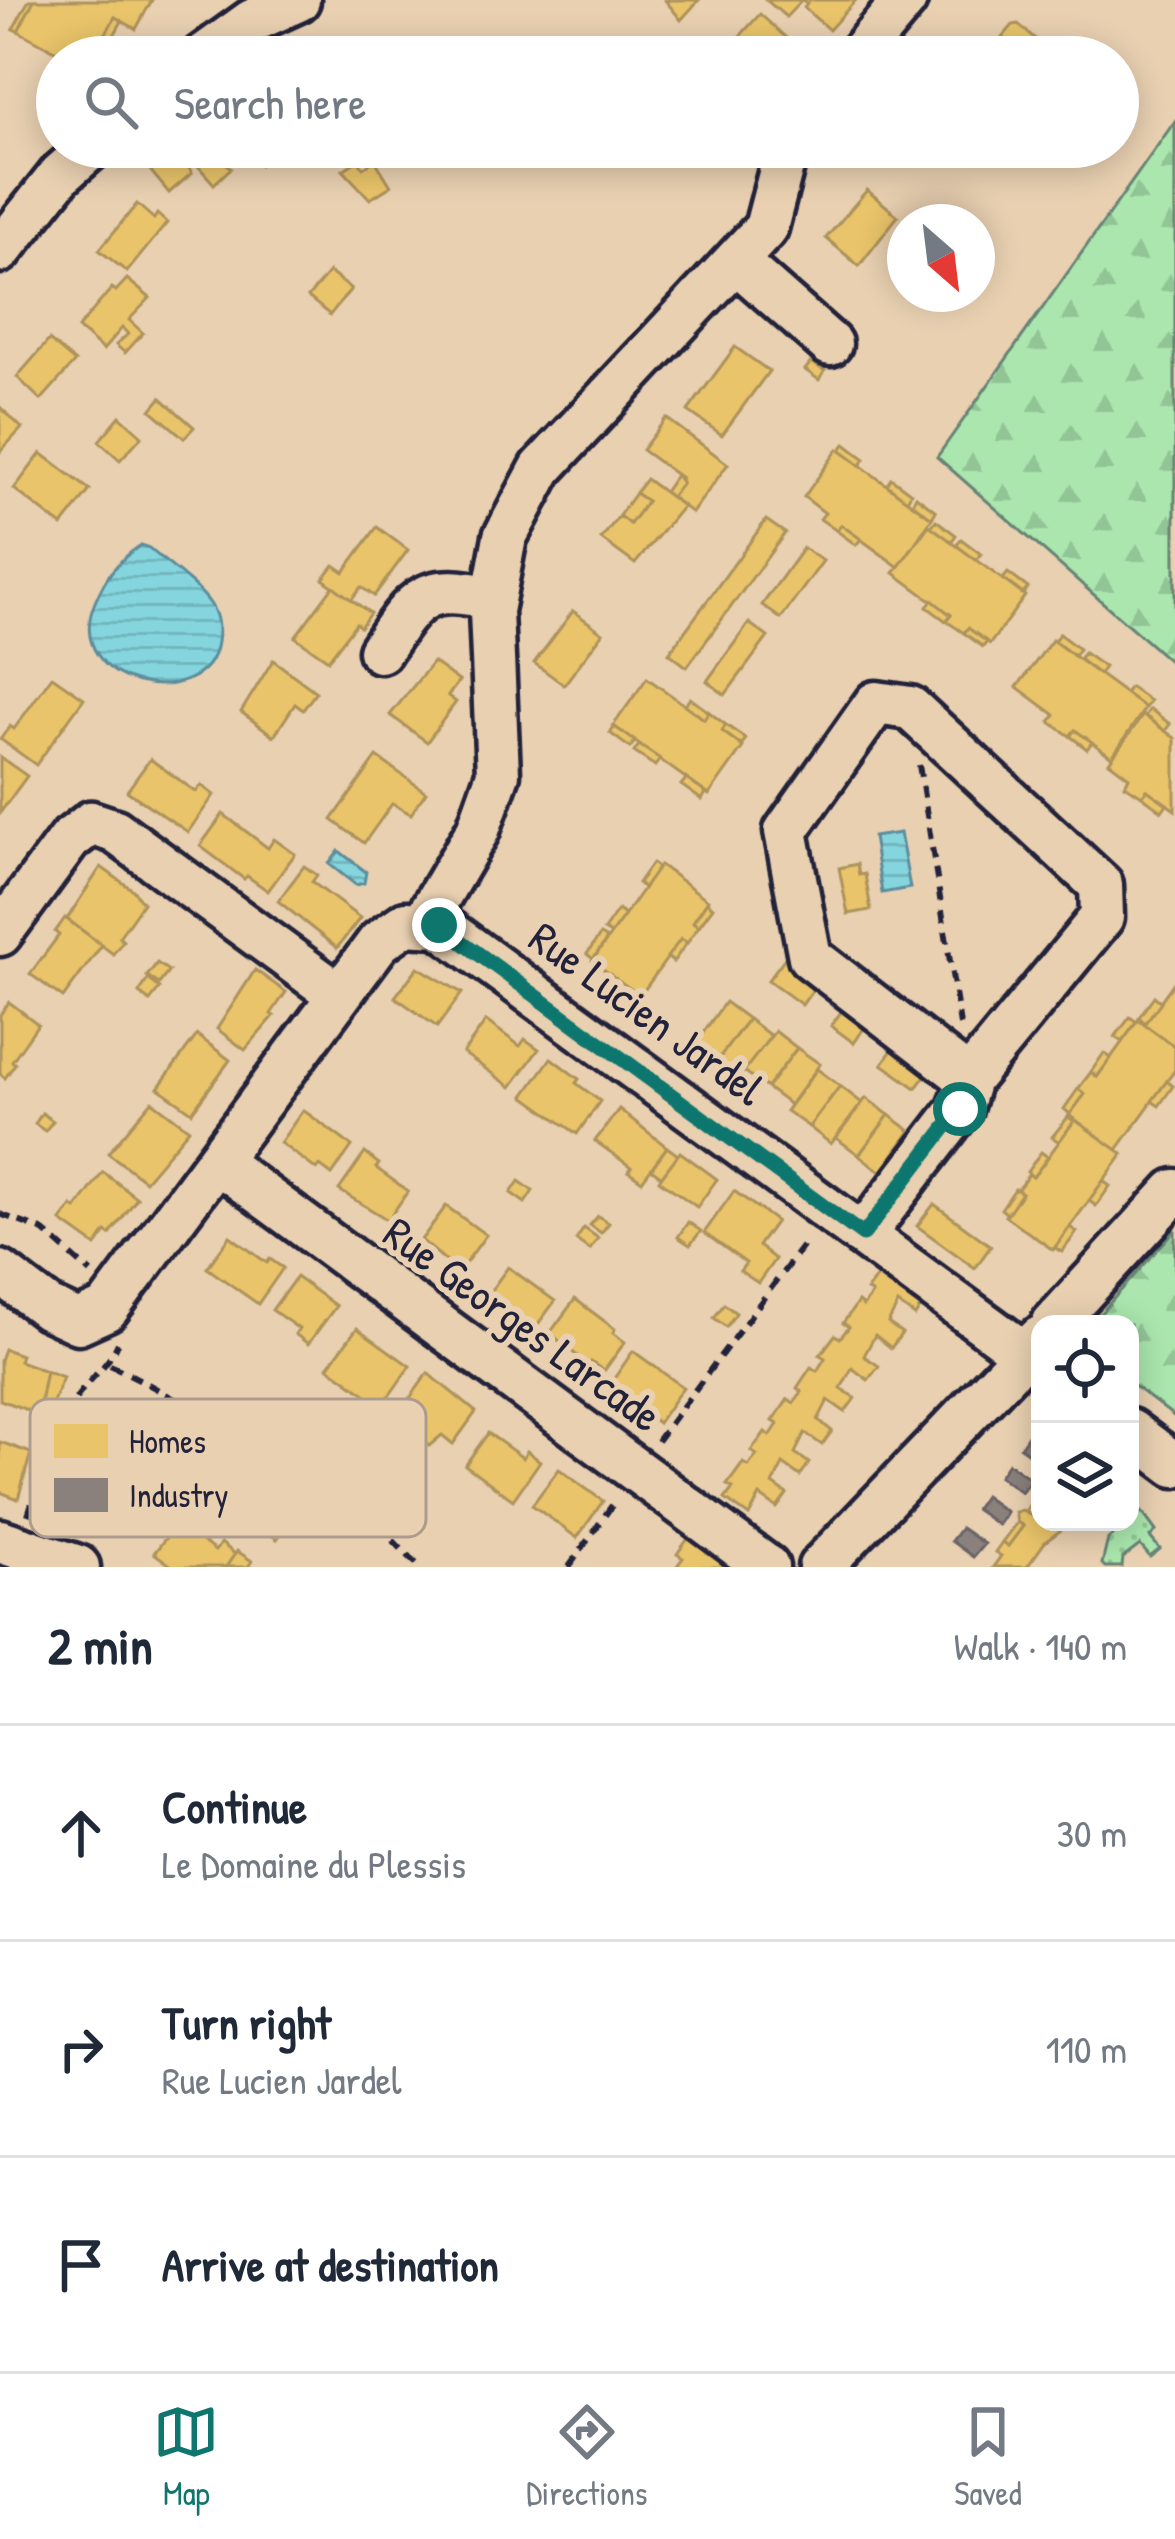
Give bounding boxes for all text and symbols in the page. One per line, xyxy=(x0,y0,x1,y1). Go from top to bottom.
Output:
search box xyxy=(36,36,1139,168)
icon: search xyxy=(78,69,144,135)
text: Search here xyxy=(174,72,366,133)
north arrow xyxy=(887,204,995,312)
route end xyxy=(412,898,466,952)
street label: Rue Lucien Jardel xyxy=(517,907,777,1119)
route start xyxy=(933,1082,987,1136)
street label: Rue Georges Larcade xyxy=(372,1202,675,1445)
map controls xyxy=(1031,1315,1139,1531)
button: locate xyxy=(1031,1315,1139,1423)
legend xyxy=(30,1399,426,1537)
text: Homes xyxy=(129,1419,206,1463)
button: layers xyxy=(1031,1423,1139,1531)
text: Industry xyxy=(129,1473,229,1518)
text: 2 min xyxy=(48,1611,153,1680)
text: Walk · 140 m xyxy=(954,1619,1127,1672)
text: Continue xyxy=(162,1776,307,1837)
icon: ahead xyxy=(48,1800,114,1866)
text: 30 m xyxy=(1057,1806,1127,1859)
text: Le Domaine du Plessis xyxy=(162,1837,466,1890)
text: Turn right xyxy=(162,1992,331,2053)
icon: right xyxy=(48,2016,114,2082)
text: 110 m xyxy=(1046,2022,1127,2075)
text: Rue Lucien Jardel xyxy=(162,2053,402,2106)
icon: arrive xyxy=(48,2232,114,2298)
text: Arrive at destination xyxy=(162,2234,499,2295)
tab: Map xyxy=(153,2399,219,2515)
tab: Directions xyxy=(526,2399,648,2515)
tab: Saved xyxy=(954,2399,1022,2515)

